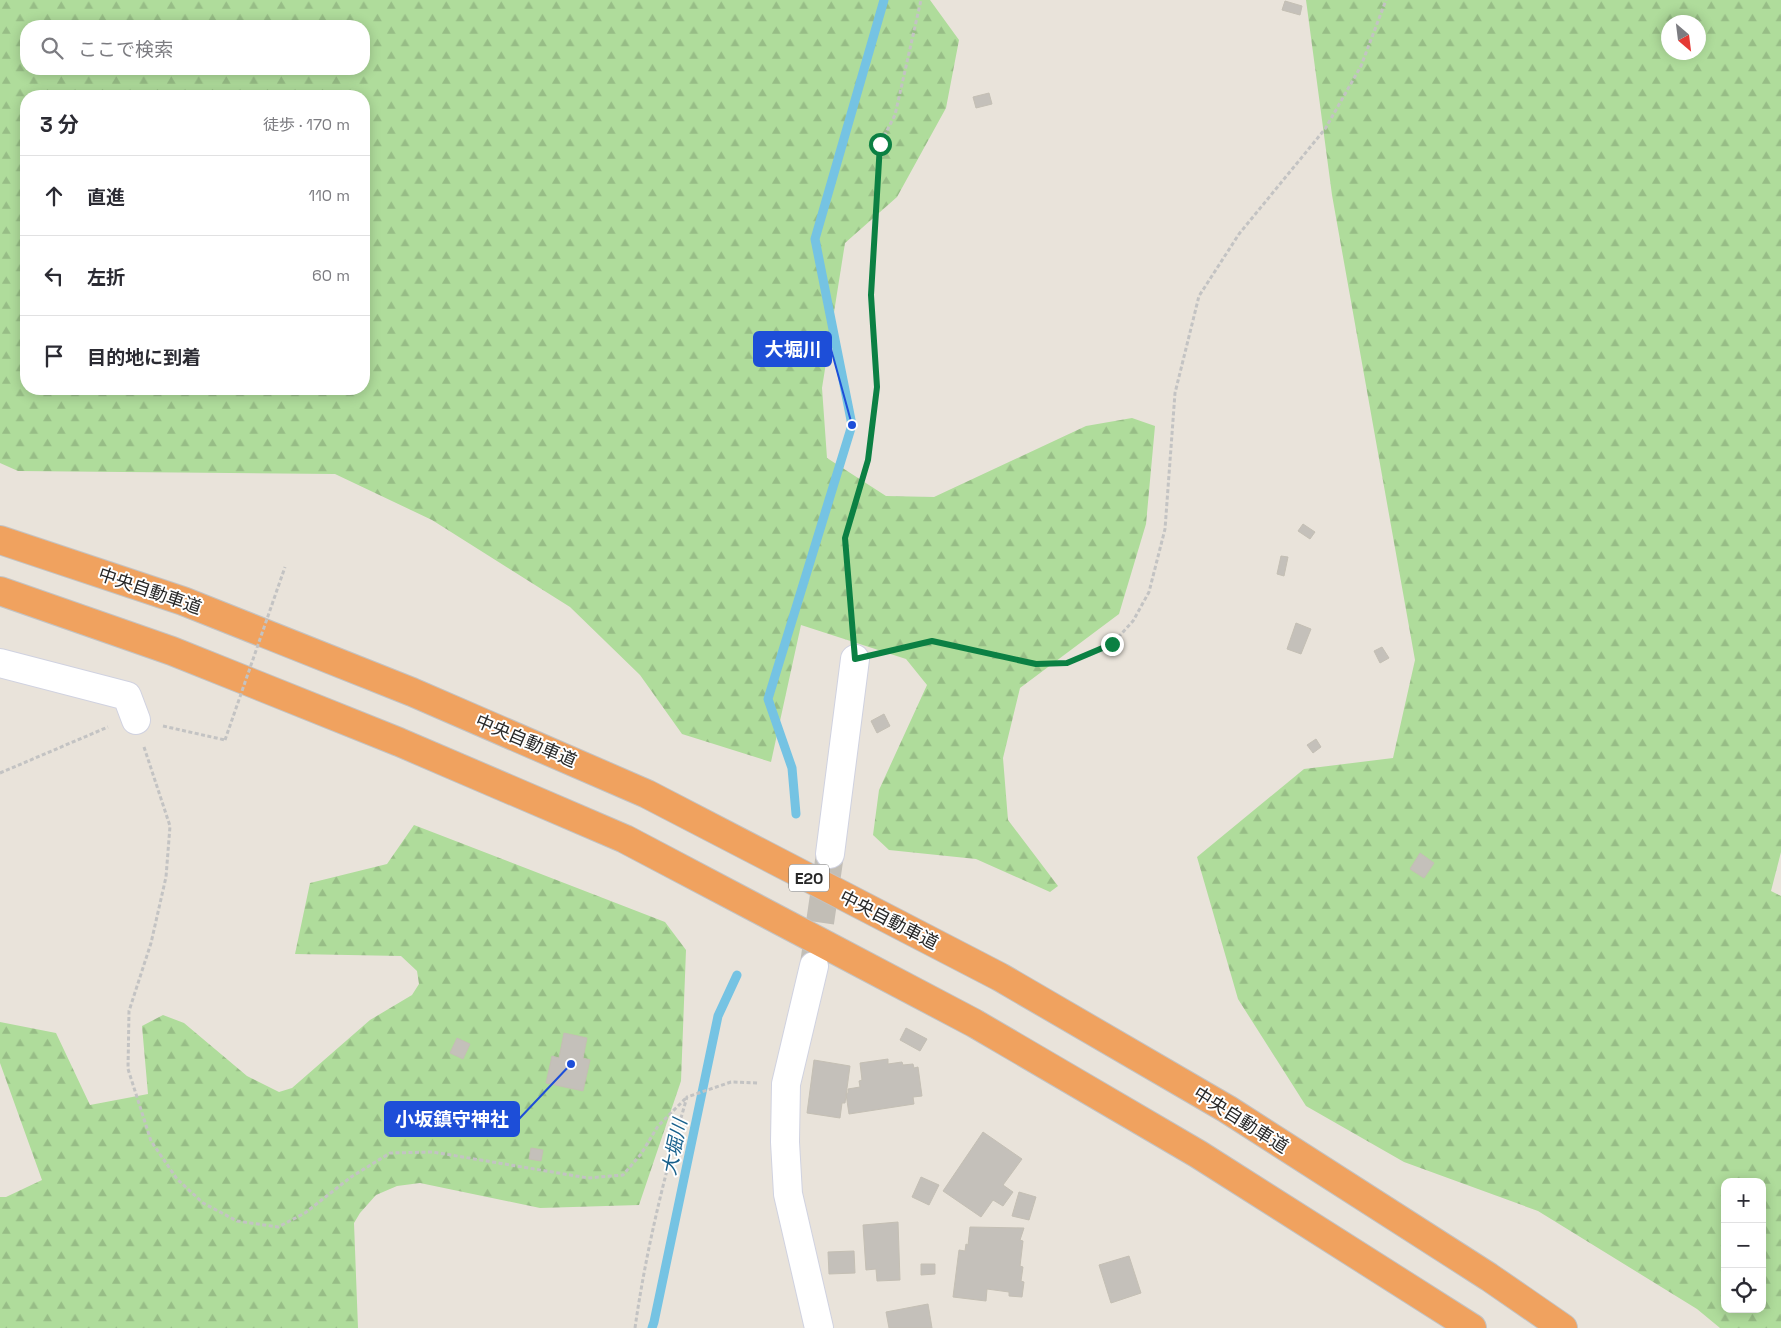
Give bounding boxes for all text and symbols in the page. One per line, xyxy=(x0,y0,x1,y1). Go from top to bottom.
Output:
north arrow xyxy=(1661,15,1706,60)
search box xyxy=(20,20,370,75)
icon: search xyxy=(38,34,66,62)
text: ここで検索 xyxy=(78,37,173,62)
text: 3 分 xyxy=(40,111,79,138)
text: 徒歩 · 170 m xyxy=(263,114,350,135)
route start xyxy=(869,133,892,156)
icon: ahead xyxy=(40,182,68,210)
text: 直進 xyxy=(87,185,125,210)
text: 110 m xyxy=(308,185,350,206)
icon: left xyxy=(40,262,68,290)
text: 左折 xyxy=(87,265,125,290)
text: 60 m xyxy=(312,265,350,286)
callout: 大堀川 xyxy=(754,332,831,366)
text: 大堀川 xyxy=(764,337,822,362)
icon: arrive xyxy=(40,342,68,370)
text: 目的地に到着 xyxy=(87,345,201,370)
street label: 中央自動車道 xyxy=(95,562,205,619)
route end xyxy=(1101,633,1124,656)
street label: 中央自動車道 xyxy=(472,709,580,772)
road number: E20 xyxy=(789,864,829,891)
street label: 中央自動車道 xyxy=(836,885,943,954)
street label: 中央自動車道 xyxy=(1189,1081,1293,1158)
callout: 小坂鎮守神社 xyxy=(385,1102,519,1136)
text: 小坂鎮守神社 xyxy=(395,1107,509,1132)
water label: 大堀川 xyxy=(656,1115,693,1178)
map controls xyxy=(1721,1178,1766,1313)
button: + xyxy=(1721,1178,1766,1223)
button: − xyxy=(1721,1223,1766,1268)
button: locate xyxy=(1721,1268,1766,1313)

